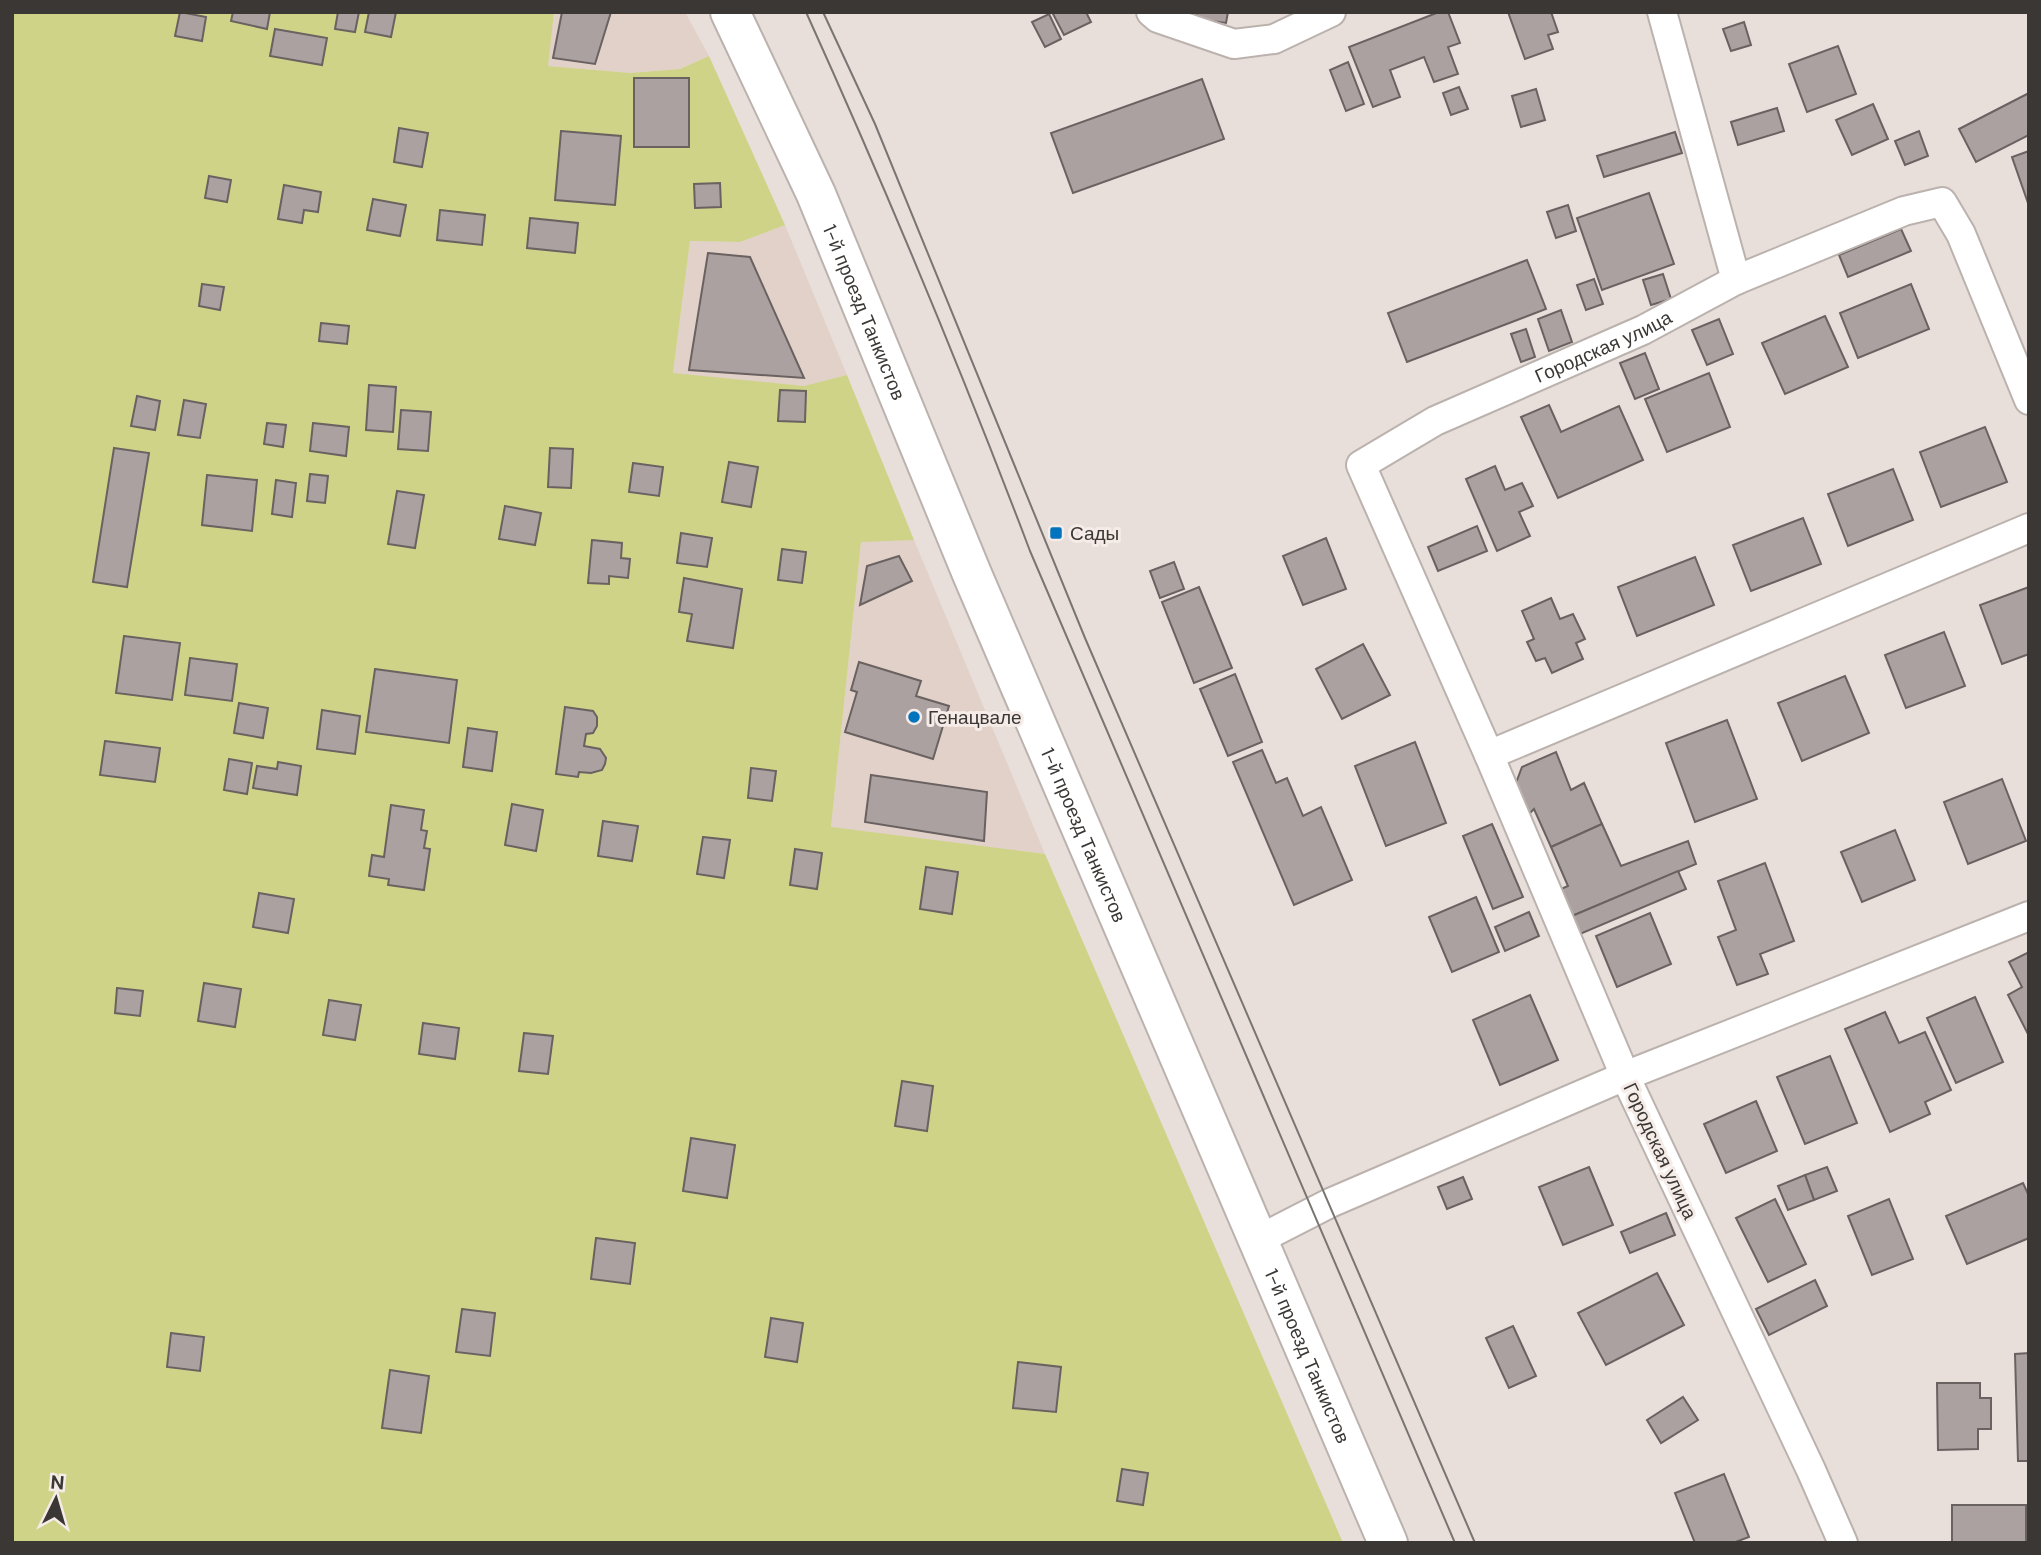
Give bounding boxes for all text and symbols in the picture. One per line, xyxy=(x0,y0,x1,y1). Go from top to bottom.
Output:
street label: 1-й проезд Танкистов xyxy=(817,221,912,404)
street label: Городская улица xyxy=(1531,304,1676,388)
place label: Сады xyxy=(1070,521,1119,546)
marker: Сады xyxy=(1048,525,1064,541)
place label: Генацвале xyxy=(928,705,1022,730)
marker: Генацвале xyxy=(906,709,922,725)
street label: 1-й проезд Танкистов xyxy=(1036,744,1132,926)
street label: Городская улица xyxy=(1617,1079,1703,1224)
street label: 1-й проезд Танкистов xyxy=(1259,1265,1356,1447)
north arrow xyxy=(21,1464,91,1534)
text: N xyxy=(49,1470,65,1496)

